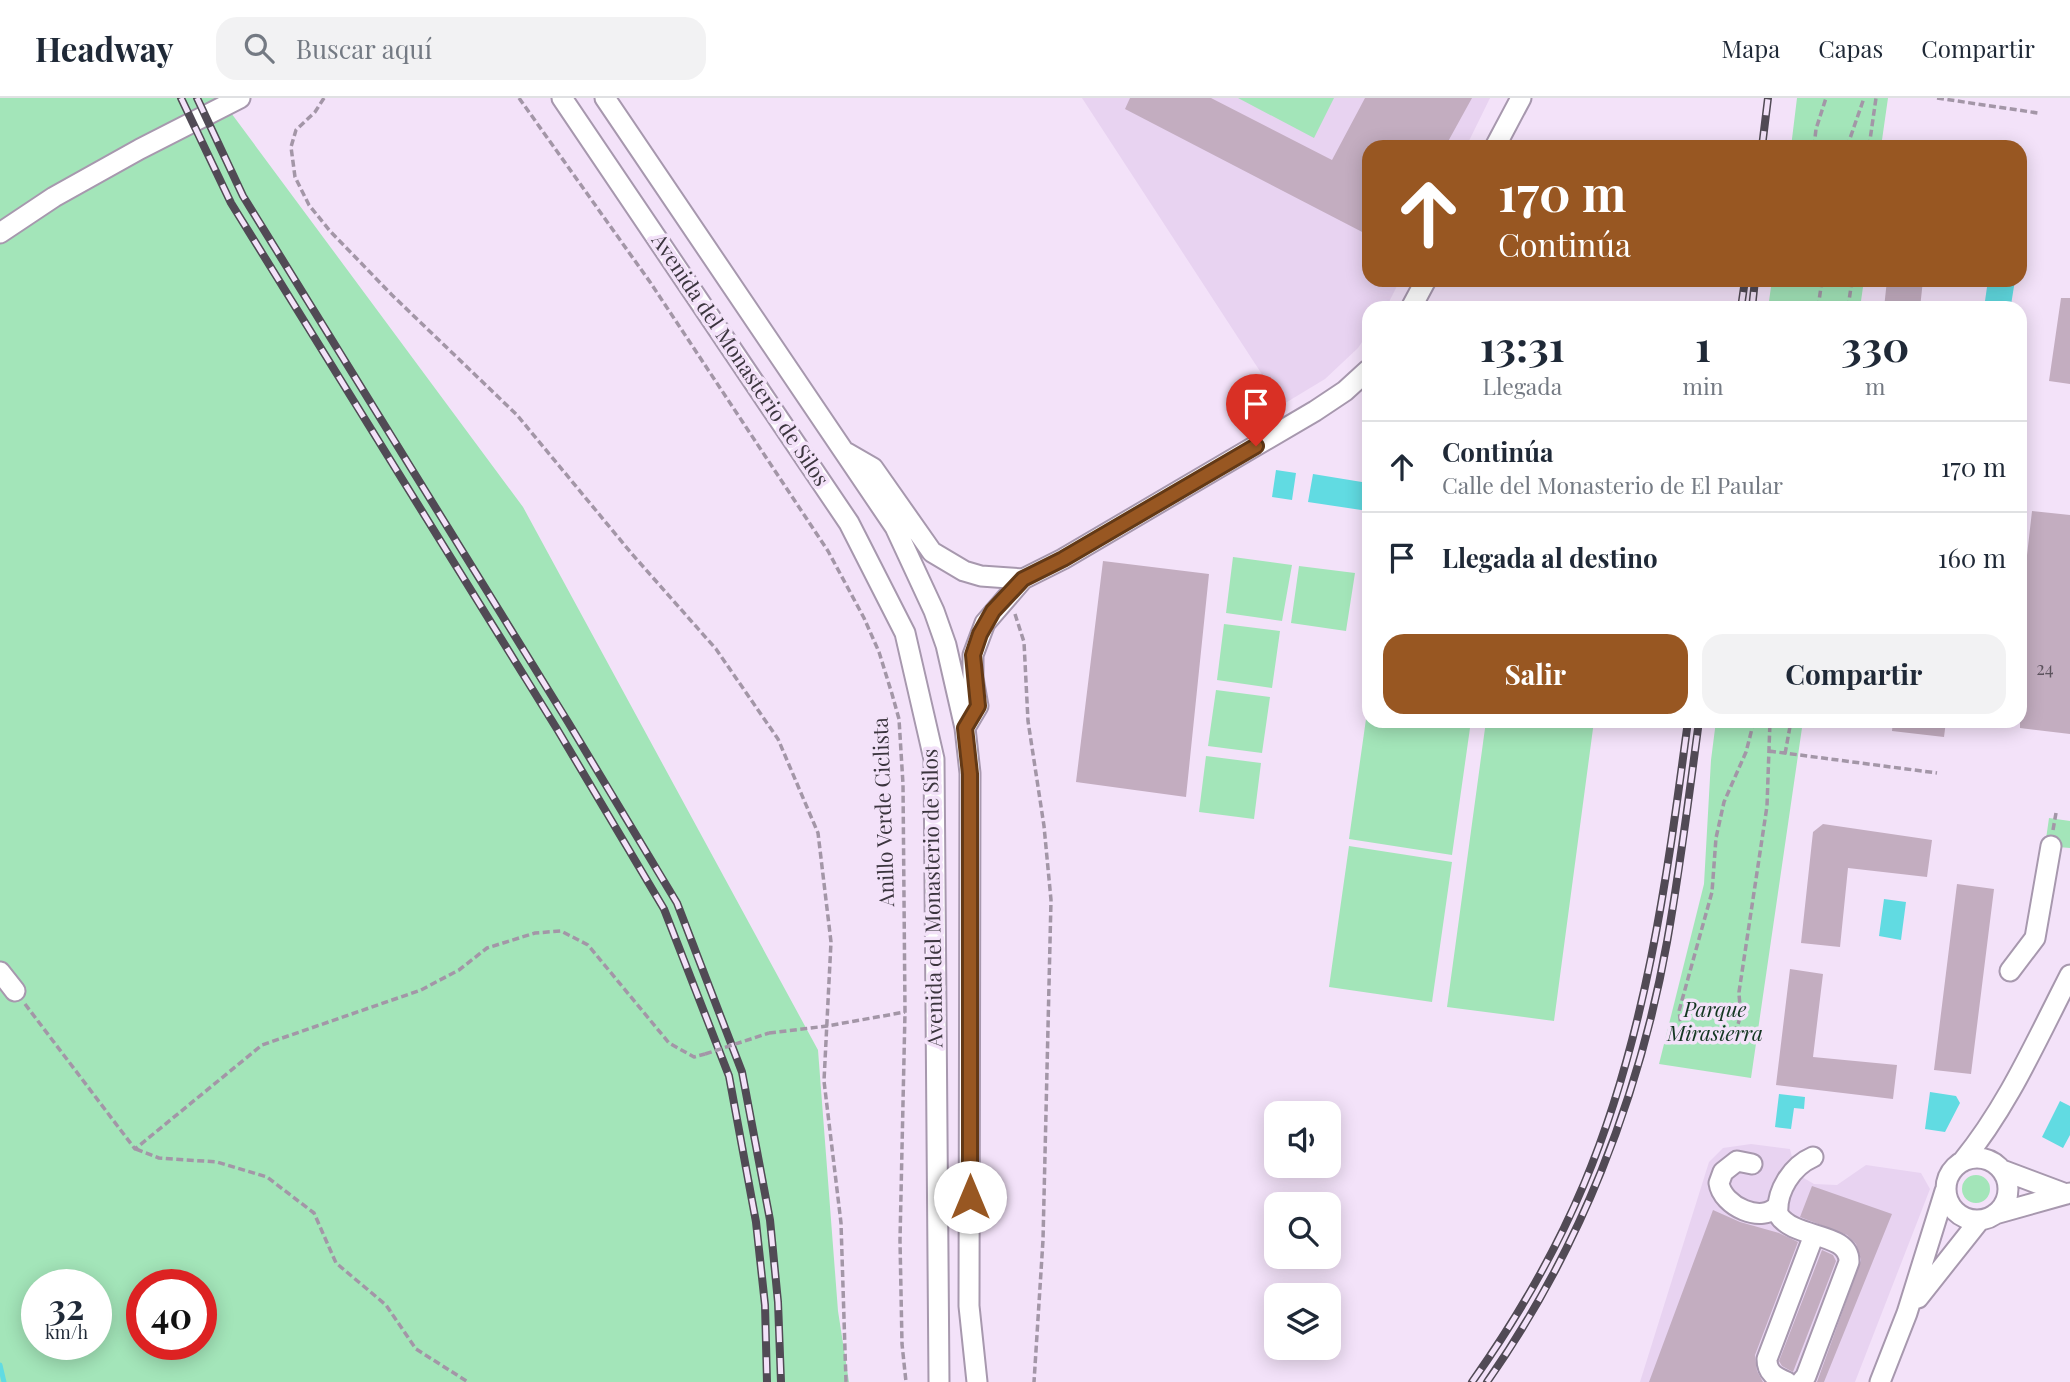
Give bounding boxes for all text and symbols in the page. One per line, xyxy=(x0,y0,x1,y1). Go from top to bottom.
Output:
search box xyxy=(216,17,706,80)
text: Headway xyxy=(35,26,174,70)
icon: search xyxy=(240,29,278,67)
text: Buscar aquí xyxy=(296,31,432,66)
text: Mapa xyxy=(1722,32,1780,64)
text: Capas xyxy=(1818,32,1883,64)
text: Compartir xyxy=(1921,32,2035,64)
text: 170 m xyxy=(1498,159,1626,224)
icon: ahead xyxy=(1383,168,1474,259)
text: Continúa xyxy=(1498,222,1631,265)
street label: Avenida del Monasterio de Silos xyxy=(646,226,837,491)
text: 13:31 xyxy=(1480,317,1565,373)
text: 1 xyxy=(1695,317,1711,373)
text: 330 xyxy=(1841,317,1909,373)
text: Llegada xyxy=(1482,370,1562,401)
text: min xyxy=(1683,370,1723,401)
text: m xyxy=(1865,370,1885,401)
pin xyxy=(1226,374,1286,446)
icon: arrive xyxy=(1237,385,1275,423)
text: Continúa xyxy=(1442,434,1554,469)
icon: ahead xyxy=(1383,448,1421,486)
text: 170 m xyxy=(1941,449,2006,484)
text: Calle del Monasterio de El Paular xyxy=(1442,469,1783,500)
icon: arrive xyxy=(1383,539,1421,577)
text: Llegada al destino xyxy=(1442,540,1658,575)
text: 160 m xyxy=(1938,540,2006,575)
button: Salir xyxy=(1383,634,1688,714)
button: Compartir xyxy=(1702,634,2006,714)
house number: 24 xyxy=(2036,656,2054,680)
street label: Anillo Verde Ciclista xyxy=(865,716,899,908)
street label: Avenida del Monasterio de Silos xyxy=(914,748,948,1049)
park label: Parque Mirasierra xyxy=(1666,994,1763,1046)
map controls xyxy=(1264,1101,1341,1360)
button: sound xyxy=(1264,1101,1341,1178)
position arrow xyxy=(933,1160,1007,1234)
button: search xyxy=(1264,1192,1341,1269)
speed limit sign: 40 xyxy=(126,1269,217,1360)
text: 32 xyxy=(49,1282,84,1329)
button: layers xyxy=(1264,1283,1341,1360)
text: km/h xyxy=(45,1320,88,1344)

